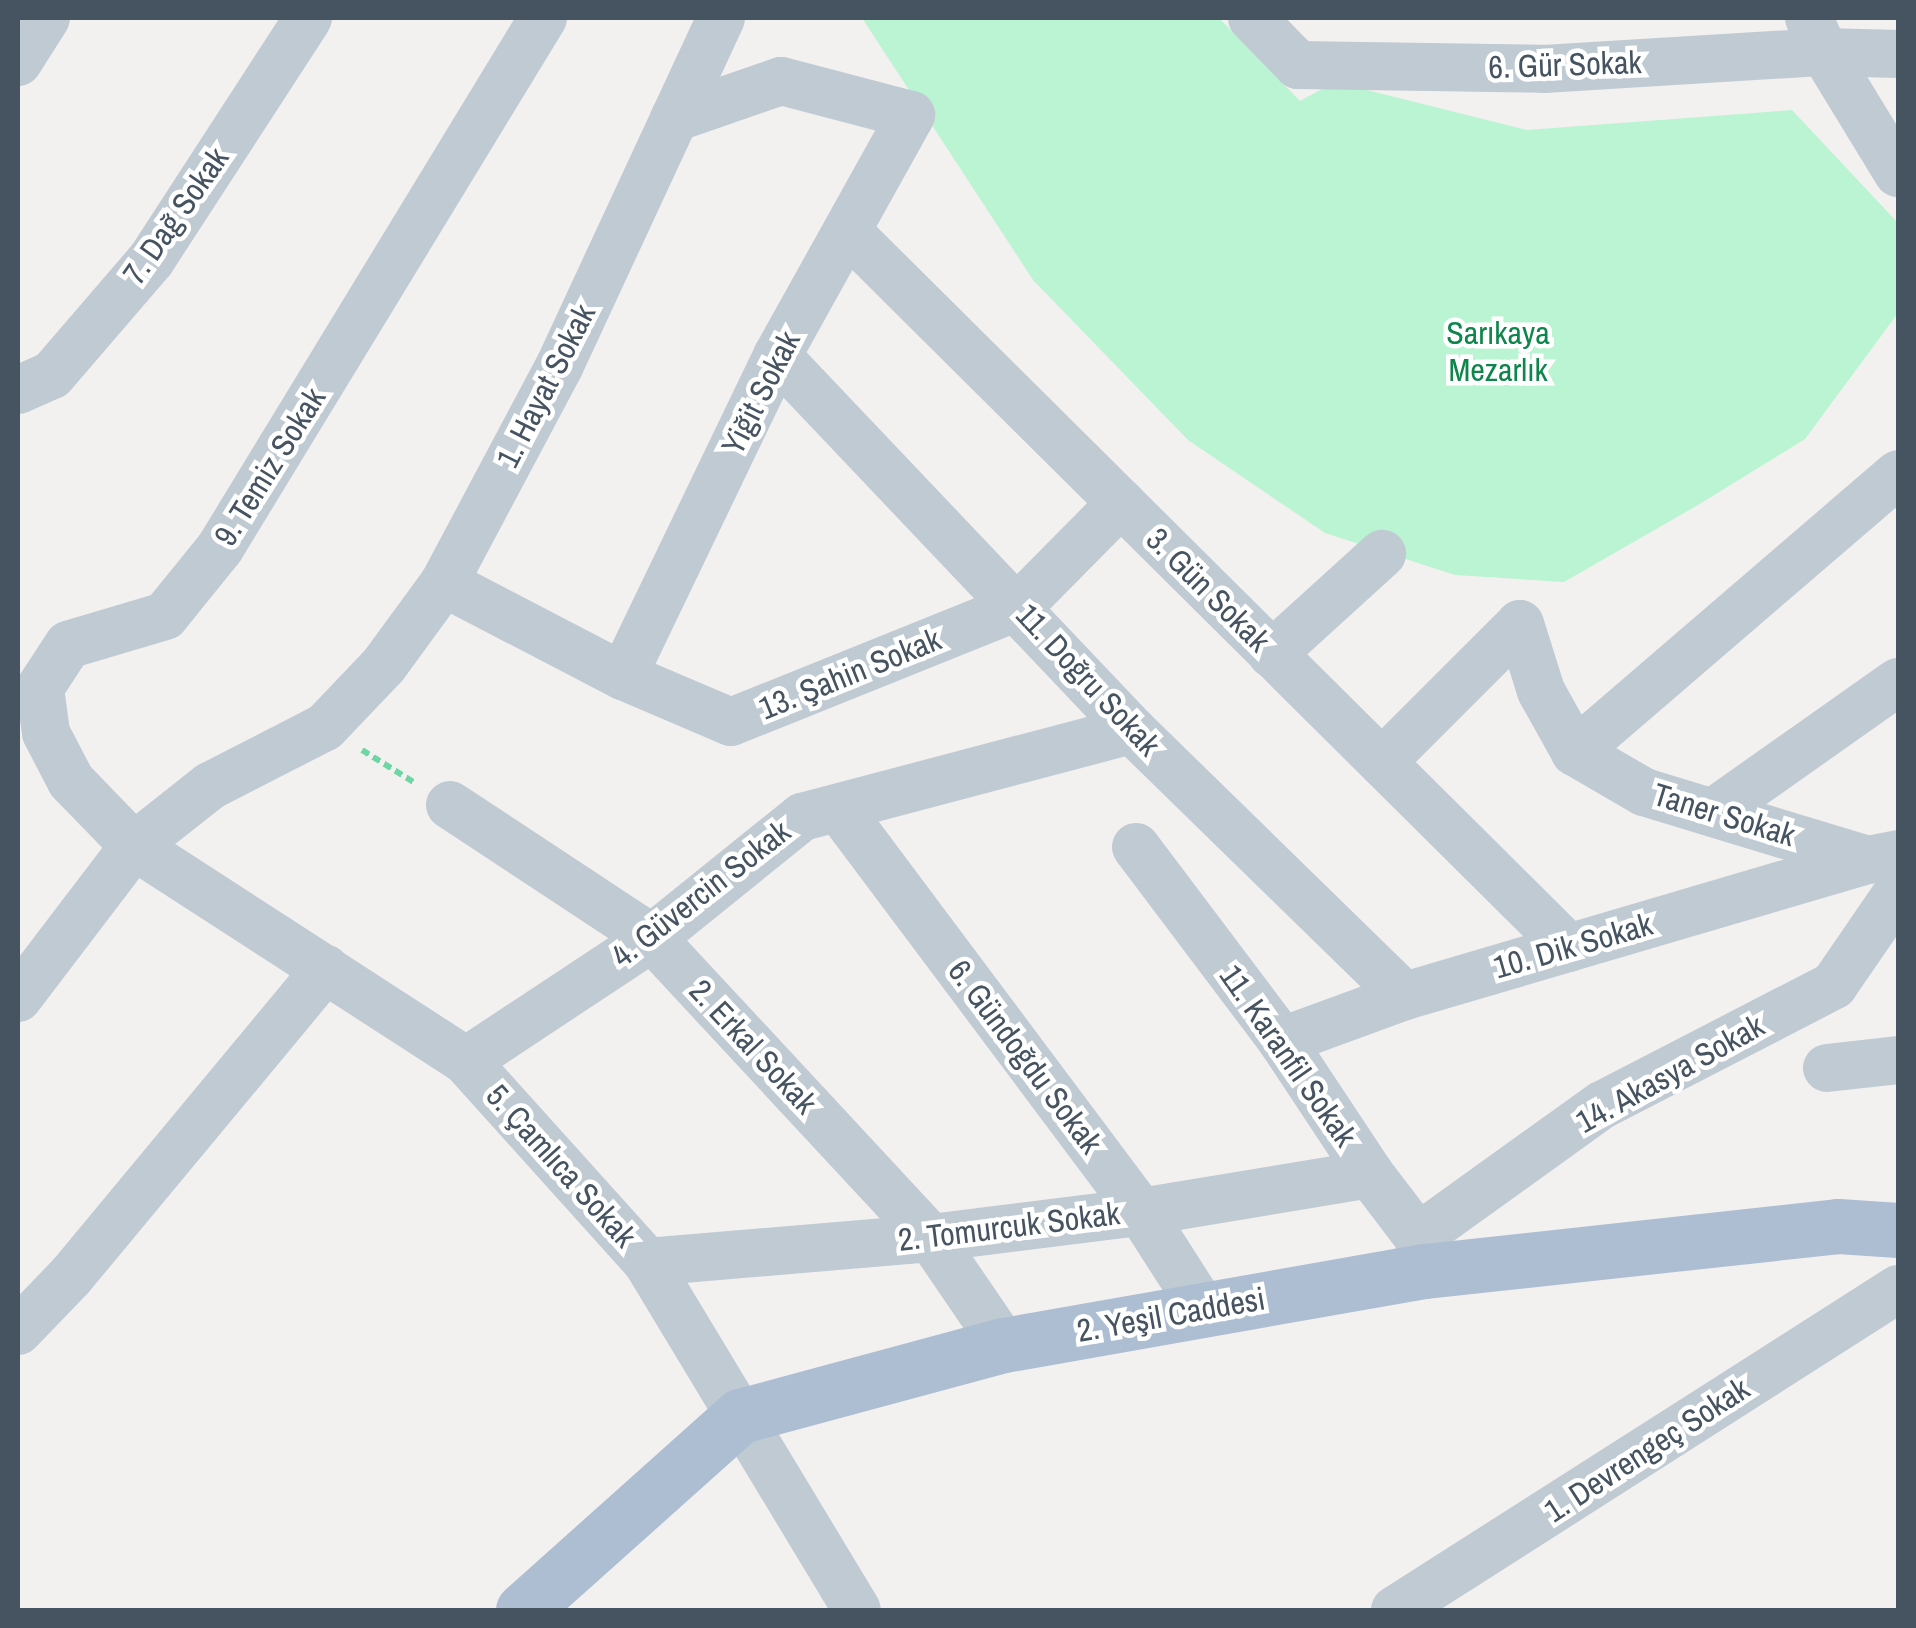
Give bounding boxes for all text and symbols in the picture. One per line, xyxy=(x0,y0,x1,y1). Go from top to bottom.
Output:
street label: 6. Gür Sokak xyxy=(1488,43,1642,87)
street label: 7. Dağ Sokak xyxy=(115,140,237,292)
street label: 1. Hayat Sokak xyxy=(488,298,604,474)
park label: Sarıkaya Mezarlık xyxy=(1446,315,1550,390)
street label: Yiğit Sokak xyxy=(714,325,808,461)
street label: 9. Temiz Sokak xyxy=(206,381,334,553)
street label: 3. Gün Sokak xyxy=(1138,520,1278,660)
street label: 11. Doğru Sokak xyxy=(1008,596,1168,764)
street label: 13. Şahin Sokak xyxy=(754,620,946,728)
street label: Taner Sokak xyxy=(1648,775,1800,855)
street label: 4. Güvercin Sokak xyxy=(604,812,798,976)
street label: 10. Dik Sokak xyxy=(1489,905,1657,987)
street label: 6. Gündoğdu Sokak xyxy=(940,953,1110,1161)
street label: 11. Karanfil Sokak xyxy=(1211,958,1365,1154)
street label: 2. Erkal Sokak xyxy=(681,972,825,1122)
street label: 14. Akasya Sokak xyxy=(1569,1006,1771,1142)
street label: 5. Çamlıca Sokak xyxy=(478,1077,644,1255)
street label: 2. Tomurcuk Sokak xyxy=(896,1194,1122,1260)
street label: 2. Yeşil Caddesi xyxy=(1074,1280,1268,1350)
street label: 1. Devrengeç Sokak xyxy=(1537,1370,1757,1530)

